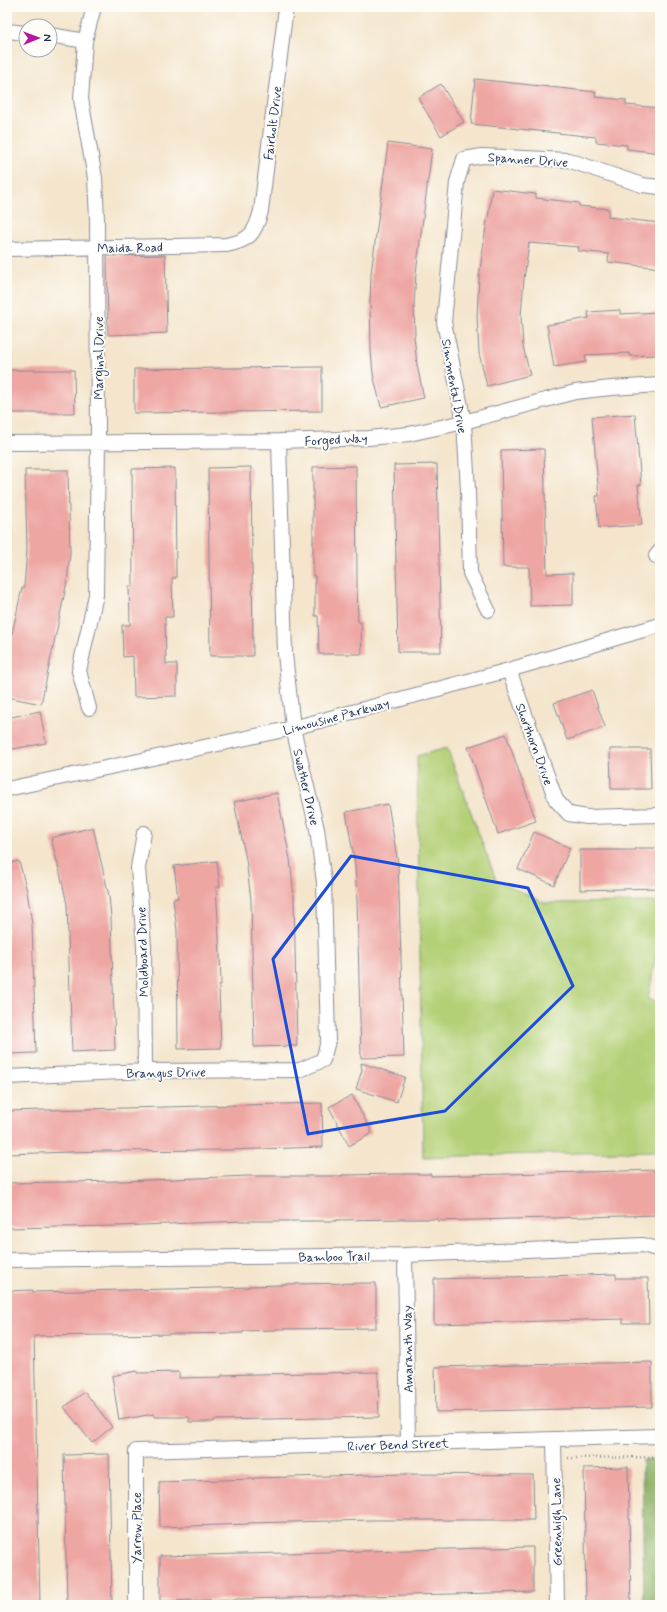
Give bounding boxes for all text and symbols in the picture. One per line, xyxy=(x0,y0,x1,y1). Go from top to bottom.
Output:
north arrow xyxy=(18,18,58,58)
text: N xyxy=(40,34,54,42)
street label: Fairholt Drive xyxy=(261,85,286,161)
street label: Spanner Drive xyxy=(487,149,569,172)
street label: Maida Road xyxy=(97,239,163,258)
street label: Marginal Drive xyxy=(91,316,109,400)
street label: Simmental Drive xyxy=(437,338,470,435)
street label: Forged Way xyxy=(304,430,368,452)
street label: Limousine Parkway xyxy=(282,695,391,740)
street label: Shorthorn Drive xyxy=(511,701,556,788)
street label: Swather Drive xyxy=(288,747,323,827)
street label: Moldboard Drive xyxy=(133,906,154,997)
street label: Brangus Drive xyxy=(126,1064,206,1083)
street label: Bamboo Trail xyxy=(298,1248,370,1267)
street label: Amaranth Way xyxy=(399,1305,418,1393)
street label: River Bend Street xyxy=(347,1435,449,1456)
street label: Greenhigh Lane xyxy=(548,1477,569,1566)
street label: Yarrow Place xyxy=(129,1492,146,1564)

